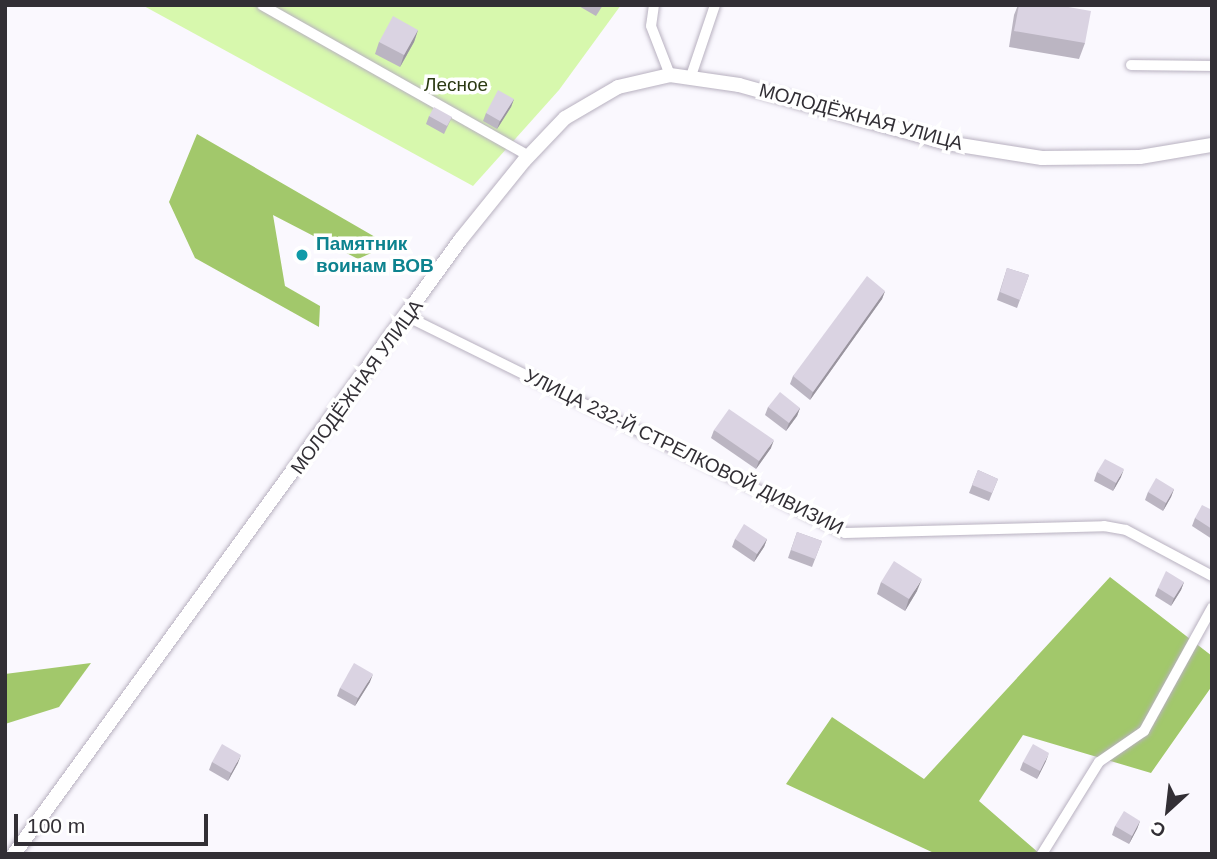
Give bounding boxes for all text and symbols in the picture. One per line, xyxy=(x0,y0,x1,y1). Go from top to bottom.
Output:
park label: Лесное xyxy=(424,74,488,96)
street label: МОЛОДЁЖНАЯ УЛИЦА xyxy=(757,79,965,155)
place label: Памятник воинам ВОВ xyxy=(316,233,434,277)
marker: Памятник воинам ВОВ xyxy=(294,247,310,263)
street label: МОЛОДЁЖНАЯ УЛИЦА xyxy=(286,295,428,479)
street label: УЛИЦА 232-Й СТРЕЛКОВОЙ ДИВИЗИИ xyxy=(521,365,847,539)
north arrow xyxy=(1133,775,1203,845)
scale bar xyxy=(18,800,212,844)
text: 100 m xyxy=(27,814,85,837)
text: С xyxy=(1147,817,1169,842)

